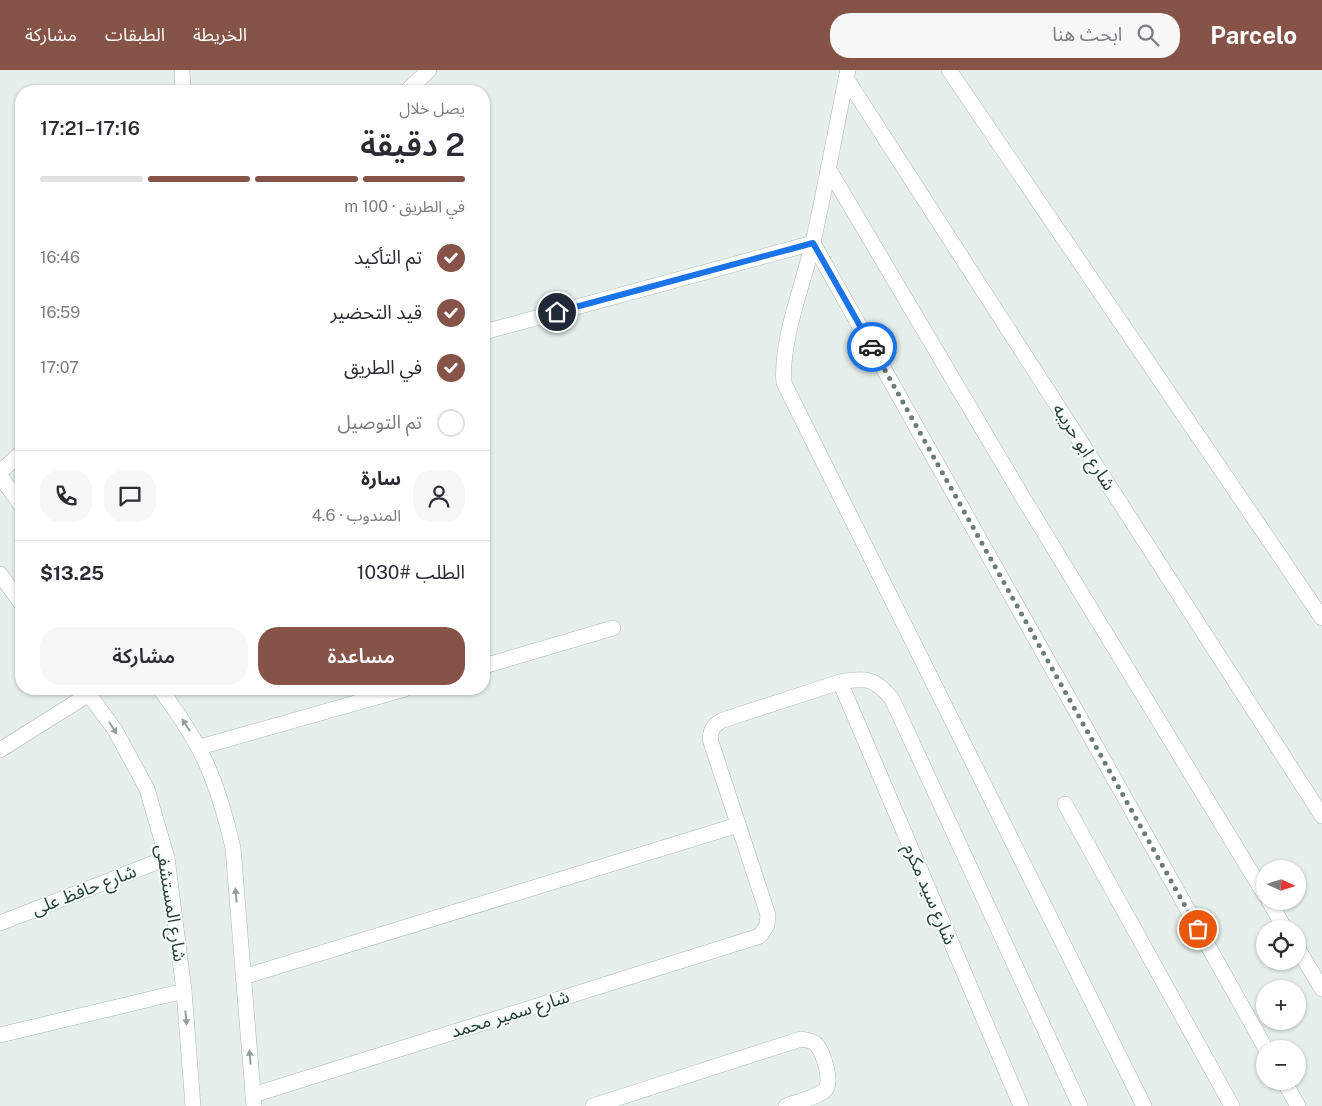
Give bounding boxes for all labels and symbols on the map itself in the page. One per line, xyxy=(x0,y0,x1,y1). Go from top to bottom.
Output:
pin xyxy=(536,291,578,333)
courier xyxy=(847,322,897,372)
street label: شارع ابو حريبه xyxy=(1045,400,1120,496)
one-way arrow xyxy=(181,718,191,732)
one-way arrow xyxy=(109,722,118,735)
street label: شارع سيد مكرم xyxy=(896,840,961,949)
street label: شارع المستشفى xyxy=(148,843,191,964)
street label: شارع حافظ على xyxy=(29,860,141,923)
north arrow xyxy=(1256,860,1306,910)
one-way arrow xyxy=(232,887,240,903)
pin xyxy=(1177,908,1219,950)
street label: شارع سمير محمد xyxy=(448,985,573,1045)
one-way arrow xyxy=(182,1010,190,1026)
one-way arrow xyxy=(245,1049,253,1065)

